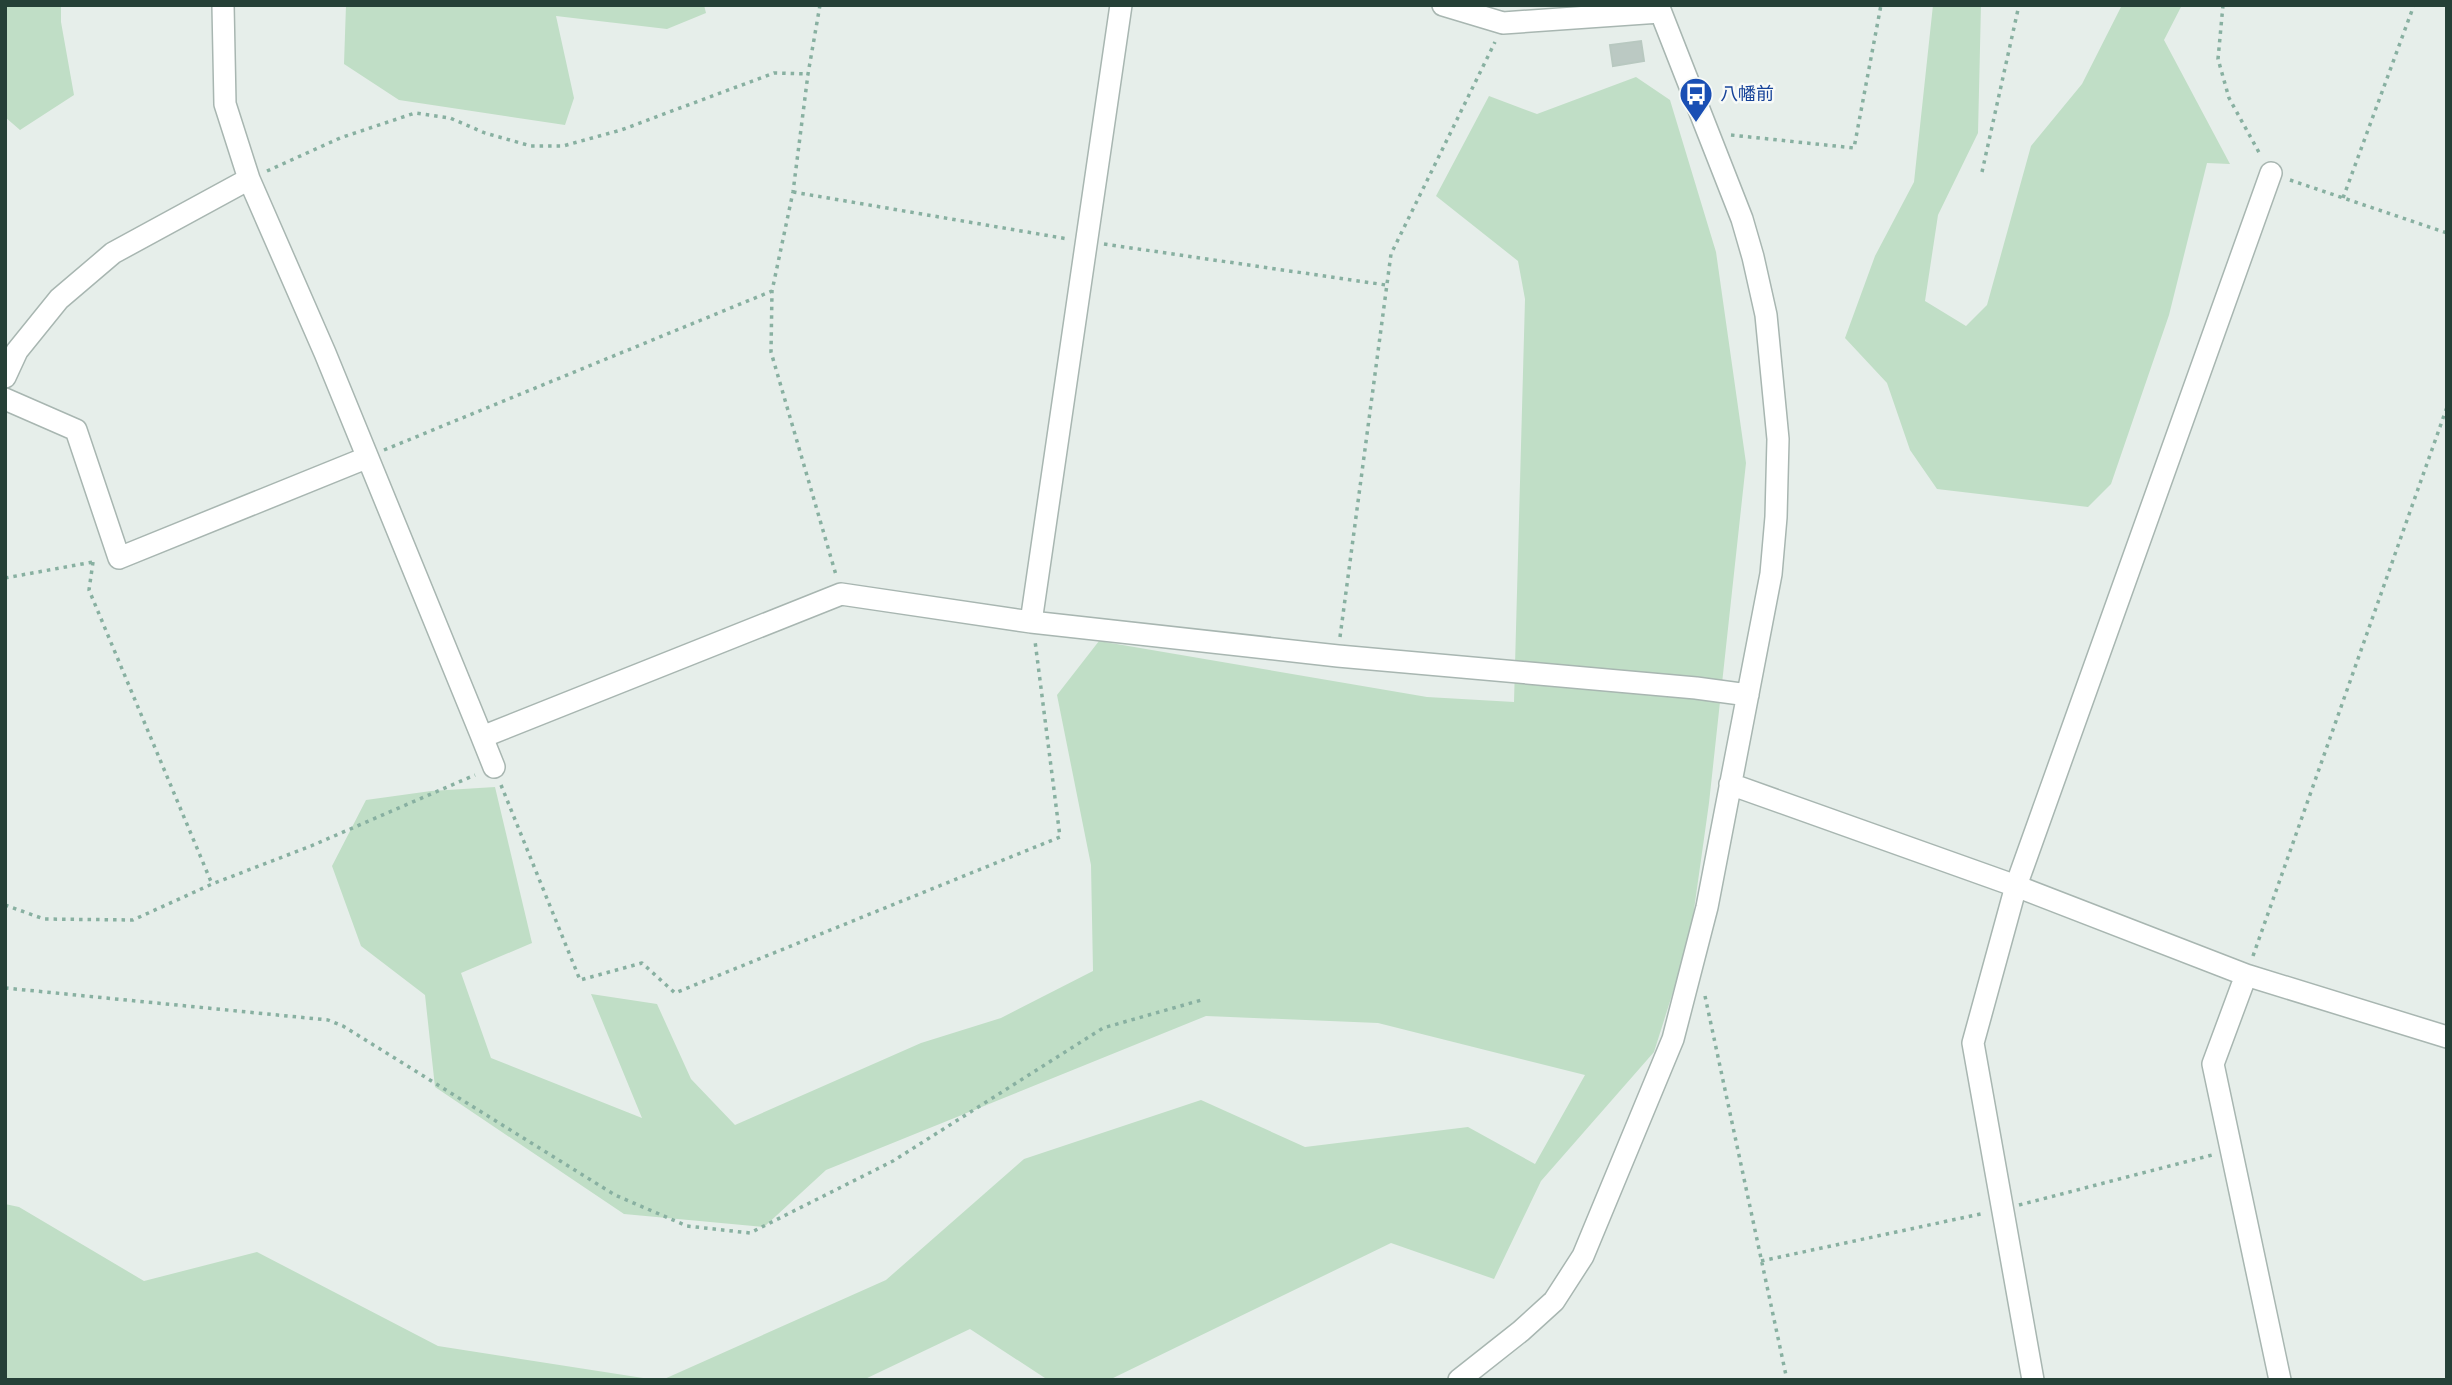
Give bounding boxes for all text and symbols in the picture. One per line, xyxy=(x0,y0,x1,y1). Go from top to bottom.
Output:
bus stop icon: 八幡前 xyxy=(1677,75,1715,124)
place label: 八幡前 xyxy=(1720,82,1774,105)

